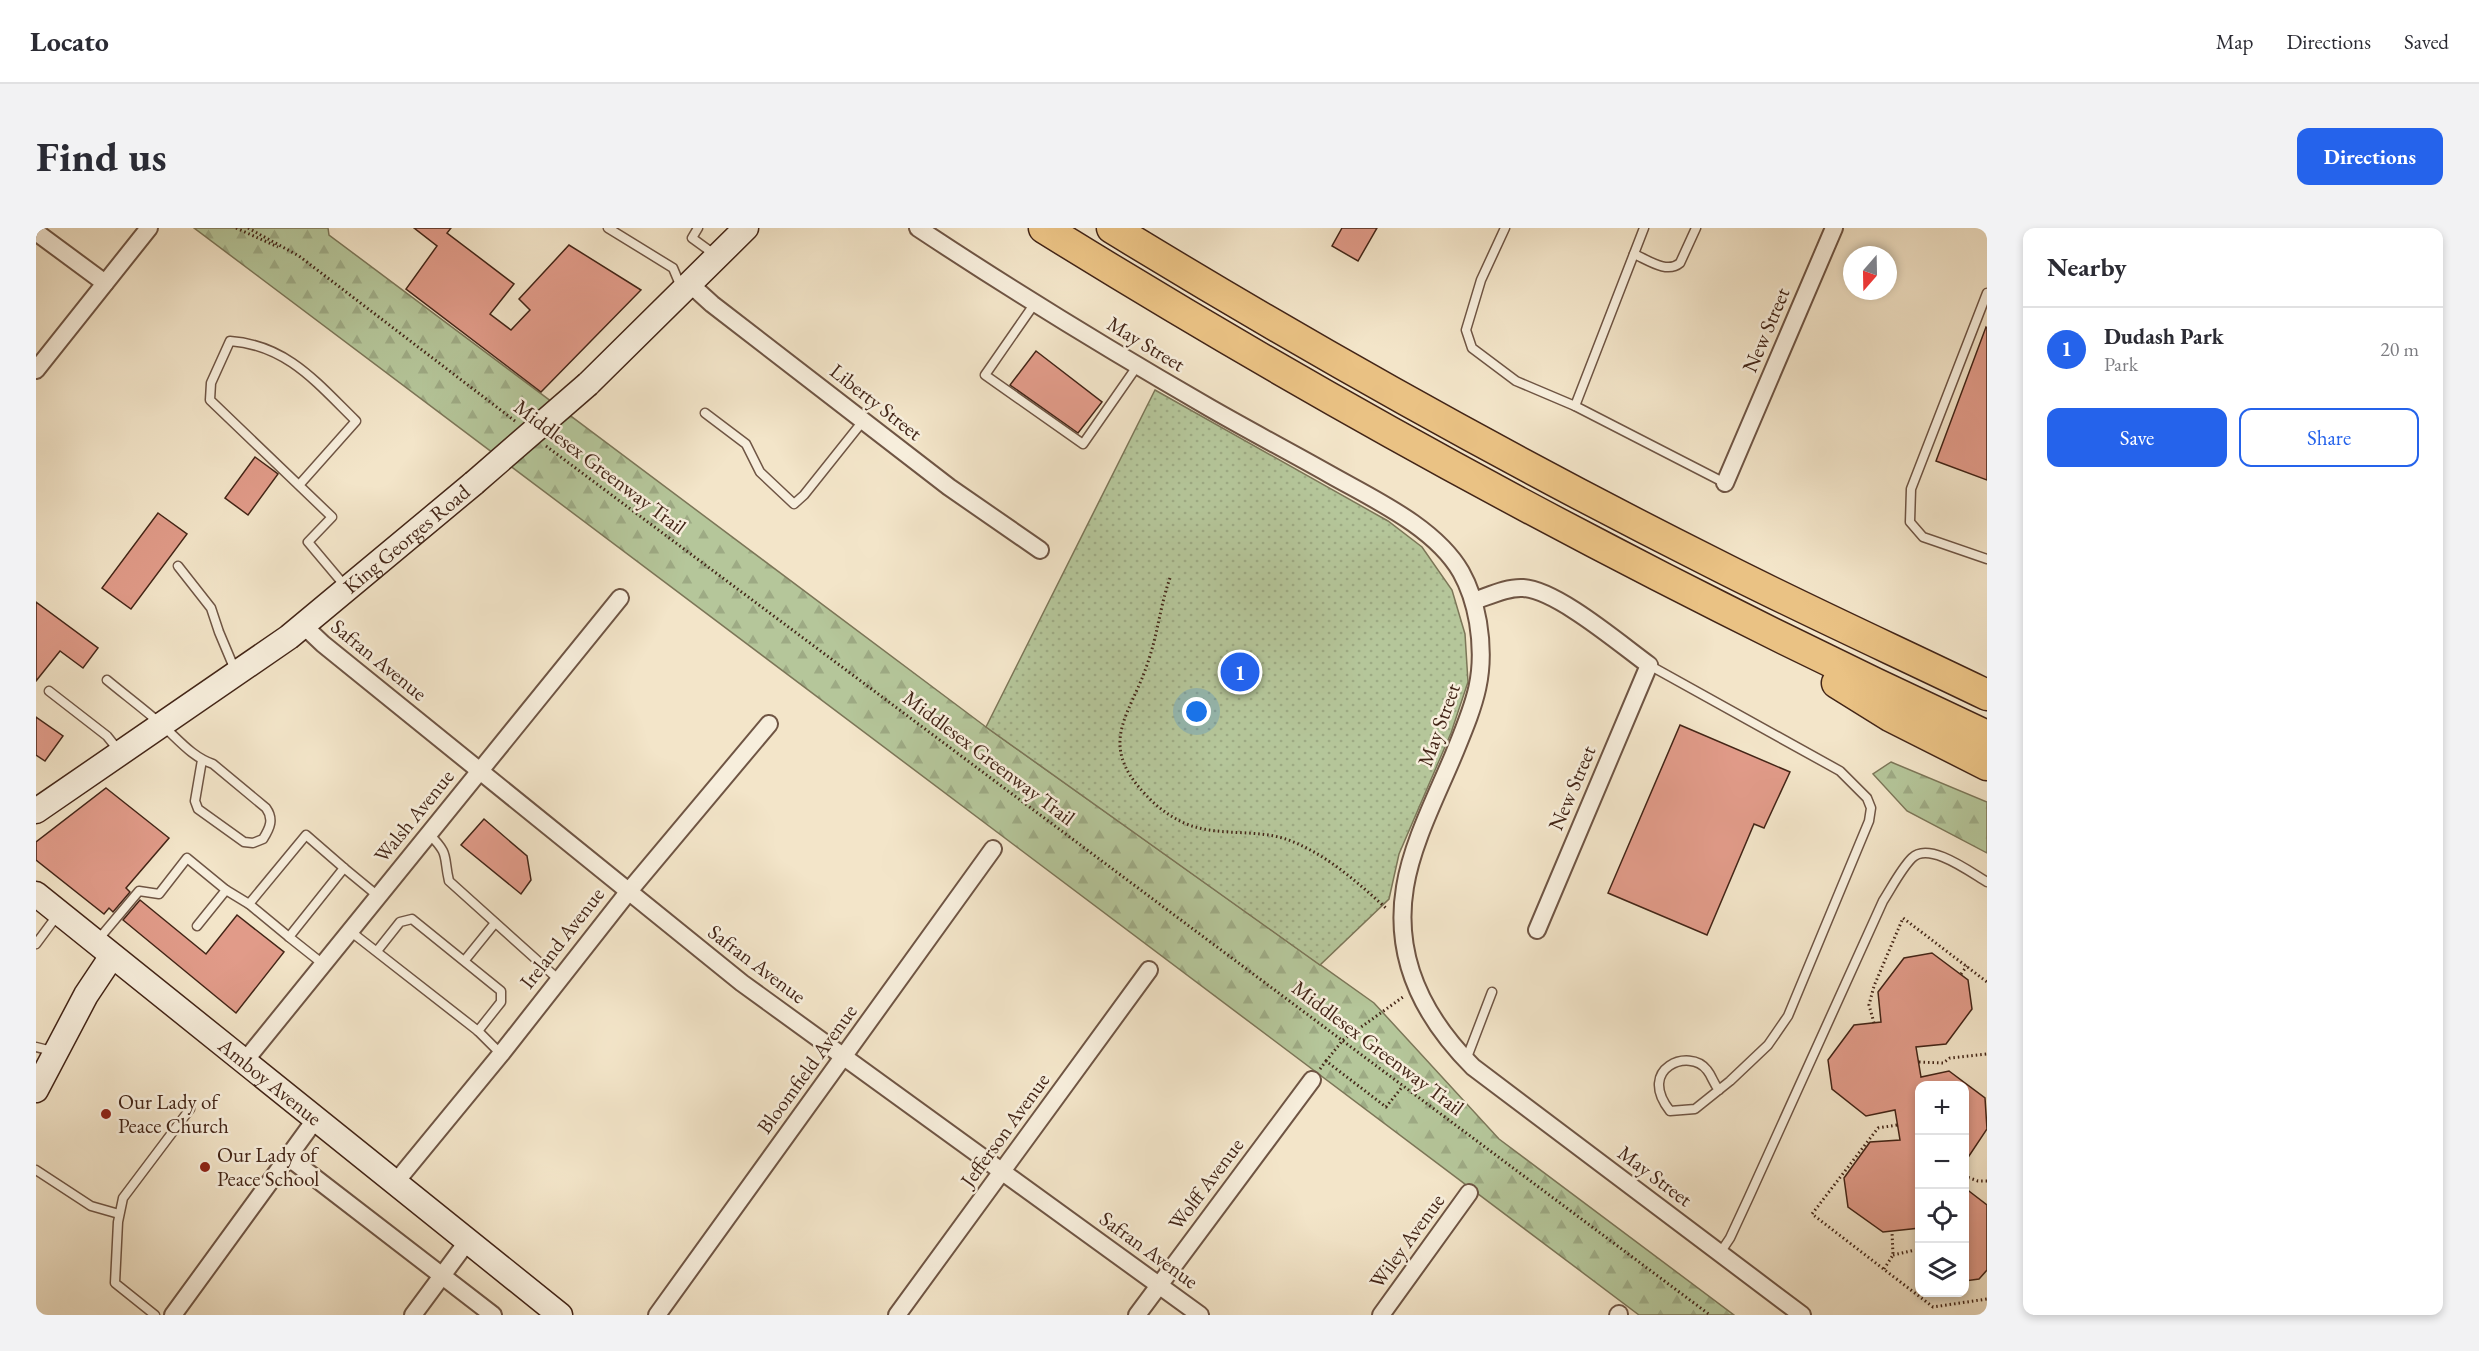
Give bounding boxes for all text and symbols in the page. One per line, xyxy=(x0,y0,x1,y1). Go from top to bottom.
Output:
text: Locato xyxy=(30,23,109,59)
text: Map xyxy=(2216,28,2253,55)
text: Directions xyxy=(2286,28,2371,55)
text: Saved xyxy=(2404,28,2449,55)
button: Directions xyxy=(2297,128,2443,185)
text: Find us xyxy=(36,129,167,184)
north arrow xyxy=(1843,246,1897,300)
text: Nearby xyxy=(2047,250,2127,284)
street label: New Street xyxy=(1736,283,1796,376)
street label: May Street xyxy=(1102,310,1190,378)
text: Dudash Park xyxy=(2104,322,2224,351)
text: 1 xyxy=(2061,336,2072,362)
text: 20 m xyxy=(2380,336,2419,362)
text: Park xyxy=(2104,351,2138,377)
street label: Liberty Street xyxy=(825,357,928,446)
street label: Middlesex Greenway Trail xyxy=(509,393,692,540)
button: Save xyxy=(2047,408,2227,467)
button: Share xyxy=(2239,408,2419,467)
street label: King Georges Road xyxy=(337,478,475,599)
street label: Safran Avenue xyxy=(326,613,433,707)
pin: 1 xyxy=(1220,650,1260,694)
street label: May Street xyxy=(1411,679,1466,770)
street label: Middlesex Greenway Trail xyxy=(898,684,1081,831)
your location xyxy=(1182,697,1211,726)
street label: New Street xyxy=(1542,741,1602,834)
street label: Walsh Avenue xyxy=(368,763,460,868)
street label: Ireland Avenue xyxy=(513,881,610,994)
street label: Safran Avenue xyxy=(703,918,812,1009)
street label: Middlesex Greenway Trail xyxy=(1287,974,1470,1121)
street label: Bloomfield Avenue xyxy=(751,999,863,1139)
street label: Amboy Avenue xyxy=(212,1031,327,1131)
street label: Jefferson Avenue xyxy=(953,1067,1055,1194)
map controls xyxy=(1915,1081,1969,1297)
button: + xyxy=(1915,1081,1969,1135)
place label: Our Lady of Peace Church xyxy=(118,1088,229,1139)
marker: Our Lady of Peace Church xyxy=(99,1107,113,1121)
street label: Wolff Avenue xyxy=(1162,1132,1249,1235)
button: − xyxy=(1915,1135,1969,1189)
street label: May Street xyxy=(1613,1139,1698,1213)
place label: Our Lady of Peace School xyxy=(217,1141,319,1192)
marker: Our Lady of Peace School xyxy=(198,1160,212,1174)
street label: Wiley Avenue xyxy=(1363,1188,1450,1293)
button: locate xyxy=(1915,1189,1969,1243)
street label: Safran Avenue xyxy=(1095,1205,1204,1295)
button: layers xyxy=(1915,1243,1969,1297)

